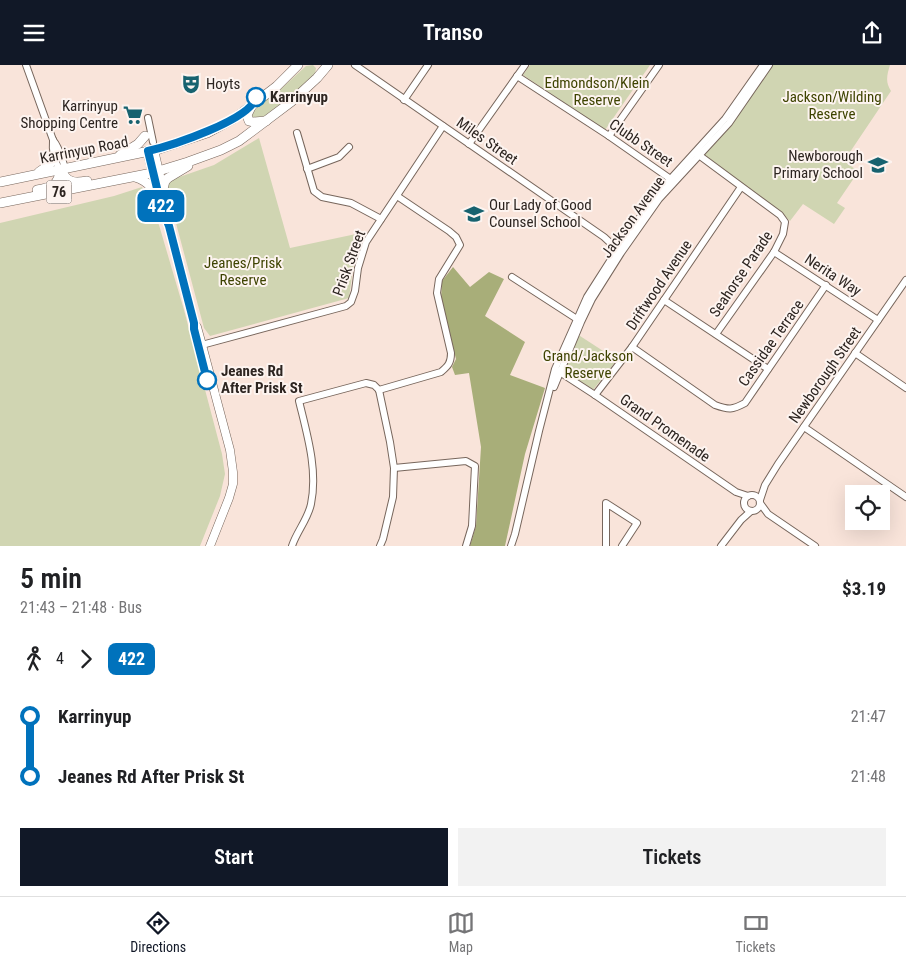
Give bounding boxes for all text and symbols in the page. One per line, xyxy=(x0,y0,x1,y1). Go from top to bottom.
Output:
icon: menu xyxy=(20,19,48,47)
icon: share xyxy=(858,19,886,47)
text: Transo xyxy=(423,20,483,45)
theatre icon: Hoyts xyxy=(180,73,202,95)
park label: Edmondson/Klein Reserve xyxy=(545,74,649,109)
place label: Hoyts xyxy=(206,75,240,93)
marker: Karrinyup xyxy=(246,87,266,107)
place label: Karrinyup xyxy=(270,88,328,106)
park label: Jackson/Wilding Reserve xyxy=(782,88,882,123)
place label: Karrinyup Shopping Centre xyxy=(20,97,118,132)
supermarket icon: Karrinyup Shopping Centre xyxy=(122,104,144,126)
street label: Miles Street xyxy=(453,113,521,169)
street label: Clubb Street xyxy=(606,115,676,171)
street label: Karrinyup Road xyxy=(38,133,130,167)
place label: Newborough Primary School xyxy=(773,147,863,182)
school or university icon: Newborough Primary School xyxy=(867,154,889,176)
street label: Jackson Avenue xyxy=(597,173,669,261)
road number: 76 xyxy=(46,180,72,203)
line badge: 422 xyxy=(132,190,190,222)
text: 422 xyxy=(147,195,175,216)
place label: Our Lady of Good Counsel School xyxy=(489,196,592,231)
school or university icon: Our Lady of Good Counsel School xyxy=(463,203,485,225)
street label: Prisk Street xyxy=(329,228,369,298)
street label: Seahorse Parade xyxy=(706,228,776,320)
street label: Driftwood Avenue xyxy=(622,237,696,333)
street label: Nerita Way xyxy=(801,250,865,300)
park label: Jeanes/Prisk Reserve xyxy=(204,254,282,289)
street label: Cassidae Terrace xyxy=(734,296,808,390)
street label: Newborough Street xyxy=(785,323,865,427)
park label: Grand/Jackson Reserve xyxy=(543,347,633,382)
place label: Jeanes Rd After Prisk St xyxy=(221,362,303,397)
marker: Jeanes Rd After Prisk St xyxy=(197,370,217,390)
street label: Grand Promenade xyxy=(616,390,714,466)
map controls xyxy=(845,485,890,530)
button: locate xyxy=(845,485,890,530)
text: 5 min xyxy=(20,562,82,595)
text: $3.19 xyxy=(842,577,886,600)
text: 21:43 – 21:48 · Bus xyxy=(20,598,142,617)
icon: walk xyxy=(20,645,48,673)
icon: forward xyxy=(72,645,100,673)
text: 422 xyxy=(118,648,145,669)
text: 4 xyxy=(56,649,64,668)
text: Karrinyup xyxy=(58,705,131,728)
text: 21:47 xyxy=(851,707,886,726)
text: Jeanes Rd After Prisk St xyxy=(58,765,244,788)
text: 21:48 xyxy=(851,767,886,786)
button: Start xyxy=(20,828,448,886)
button: Tickets xyxy=(458,828,886,886)
tab: Directions xyxy=(130,909,186,955)
tab: Map xyxy=(447,909,475,955)
tab: Tickets xyxy=(735,909,776,955)

